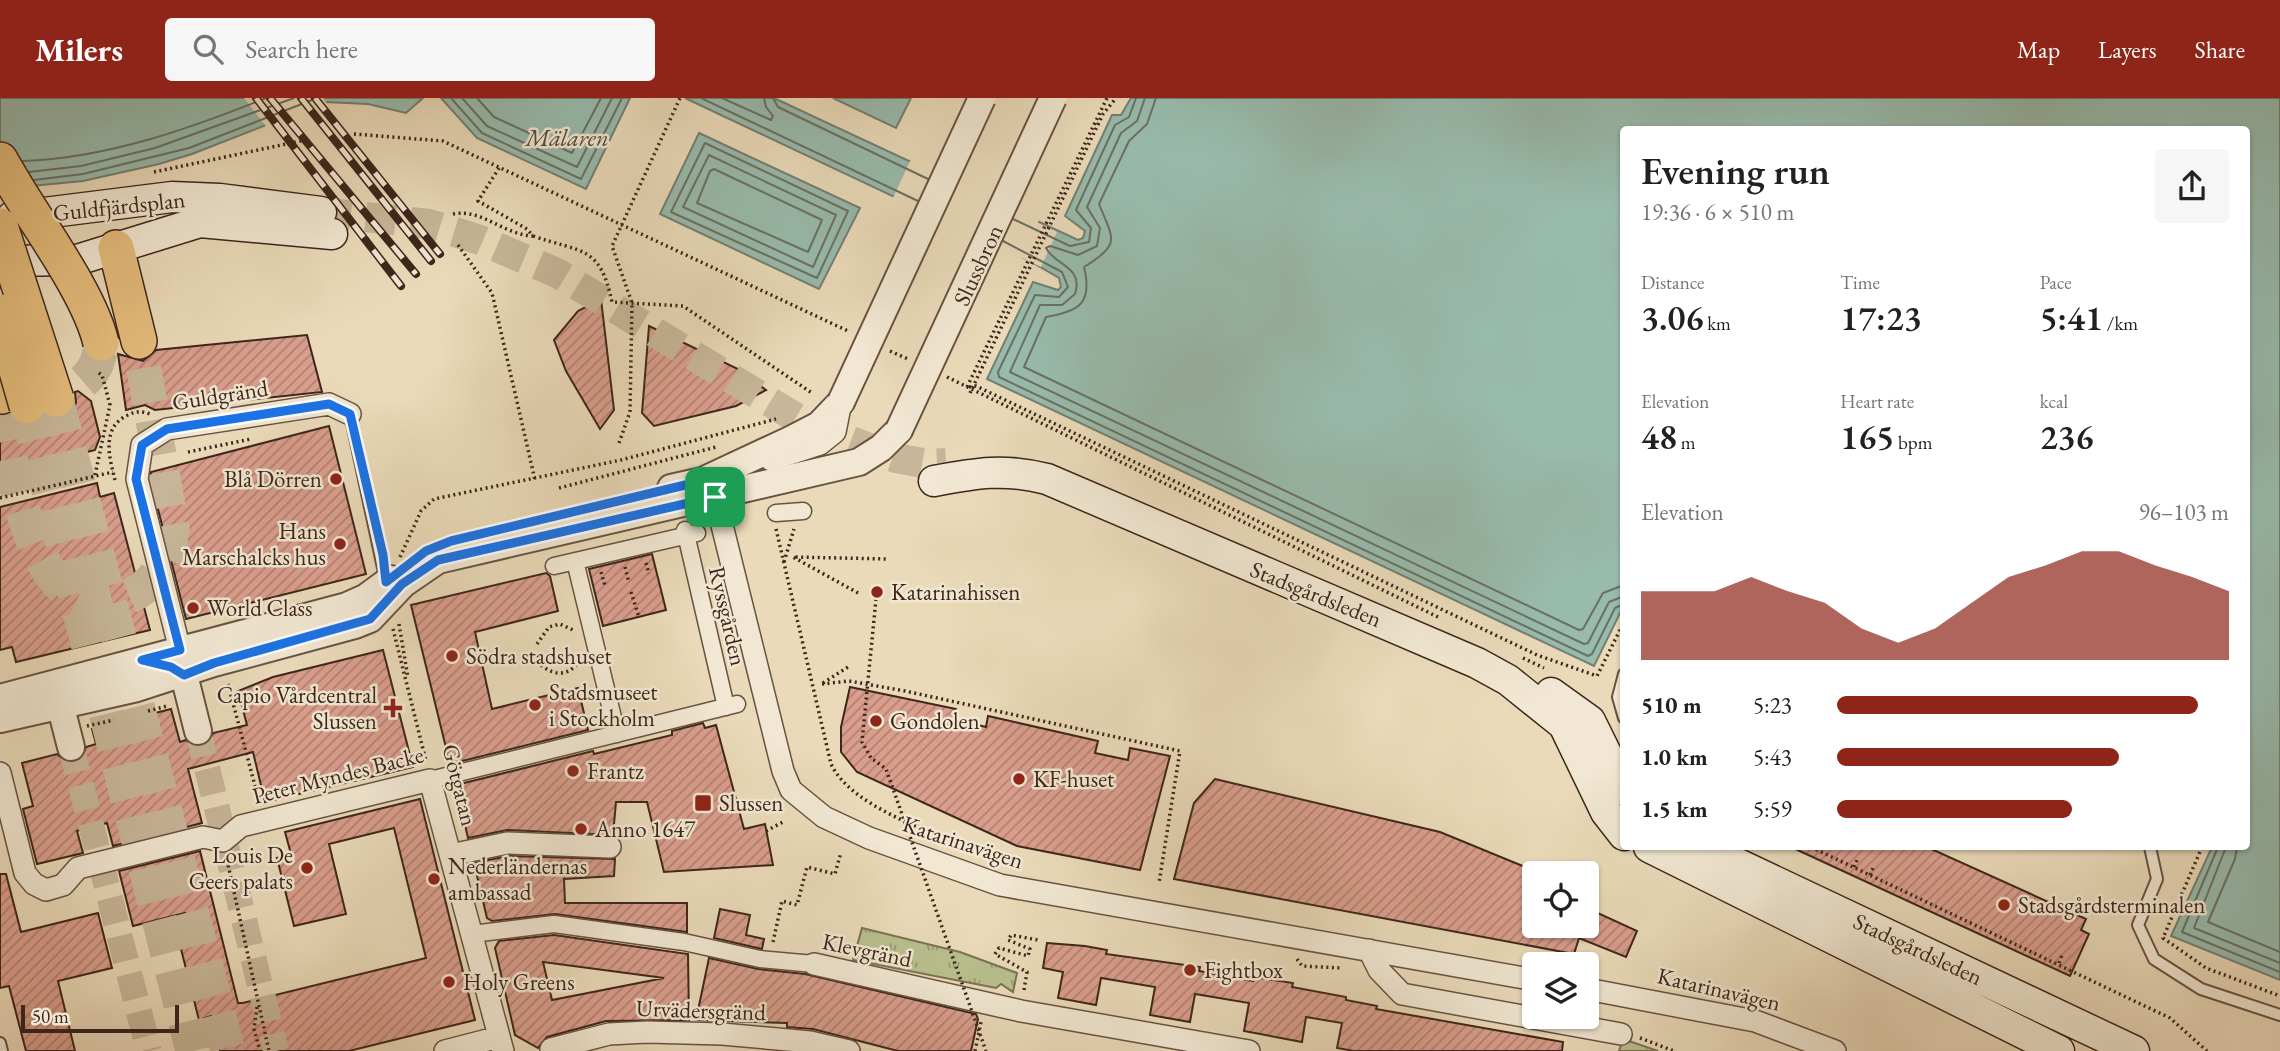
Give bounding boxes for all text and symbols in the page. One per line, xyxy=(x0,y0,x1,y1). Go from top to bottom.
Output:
search box xyxy=(165,18,655,81)
text: Milers xyxy=(35,28,123,71)
icon: search xyxy=(189,30,227,68)
text: Search here xyxy=(245,32,358,66)
text: Map xyxy=(2017,34,2060,65)
text: Layers xyxy=(2098,34,2157,65)
text: Share xyxy=(2195,34,2245,65)
water label: Mälaren xyxy=(523,122,609,153)
text: Evening run xyxy=(1641,146,1830,195)
button: share xyxy=(2155,149,2229,223)
street label: Guldfjärdsplan xyxy=(51,184,187,228)
text: 19:36 · 6 × 510 m xyxy=(1641,197,1794,227)
street label: Slussbron xyxy=(946,220,1010,310)
text: Distance xyxy=(1641,270,1704,295)
text: Time xyxy=(1840,270,1880,295)
text: Pace xyxy=(2040,270,2072,295)
text: 3.06 xyxy=(1641,295,1703,340)
text: 17:23 xyxy=(1840,295,1922,340)
text: 5:41 xyxy=(2040,295,2103,340)
text: km xyxy=(1703,311,1731,336)
text: /km xyxy=(2103,311,2138,336)
street label: Guldgränd xyxy=(170,373,270,417)
text: Elevation xyxy=(1641,389,1709,414)
text: Heart rate xyxy=(1840,389,1914,414)
text: kcal xyxy=(2040,389,2068,414)
text: 48 xyxy=(1641,414,1677,459)
text: 165 xyxy=(1840,414,1894,459)
text: 236 xyxy=(2040,414,2094,459)
text: m xyxy=(1677,430,1696,455)
text: bpm xyxy=(1894,430,1932,455)
place label: Blå Dörren xyxy=(224,464,322,494)
pin xyxy=(685,467,745,527)
marker: Blå Dörren xyxy=(328,471,344,487)
icon: arrive xyxy=(696,478,734,516)
text: Elevation xyxy=(1641,497,1724,527)
text: 96–103 m xyxy=(2139,497,2229,527)
place label: Hans Marschalcks hus xyxy=(182,516,326,572)
marker: Hans Marschalcks hus xyxy=(332,536,348,552)
street label: Stadsgårdsleden xyxy=(1246,554,1386,634)
street label: Ryssgården xyxy=(702,563,754,669)
place label: Katarinahissen xyxy=(891,577,1020,607)
marker: Katarinahissen xyxy=(869,584,885,600)
place label: World Class xyxy=(207,593,312,623)
marker: World Class xyxy=(185,600,201,616)
place label: Södra stadshuset xyxy=(466,641,612,671)
marker: Södra stadshuset xyxy=(444,648,460,664)
place label: Stadsmuseet i Stockholm xyxy=(549,677,658,733)
place label: Capio Vårdcentral Slussen xyxy=(217,680,377,736)
text: 510 m xyxy=(1641,690,1702,720)
text: 5:23 xyxy=(1753,690,1792,720)
marker: Stadsmuseet i Stockholm xyxy=(527,697,543,713)
marker: Capio Vårdcentral Slussen xyxy=(383,698,403,718)
place label: Gondolen xyxy=(890,706,980,736)
marker: Gondolen xyxy=(868,713,884,729)
street label: Peter Myndes Backe xyxy=(249,739,427,811)
street label: Götgatan xyxy=(435,741,485,829)
text: 1.0 km xyxy=(1641,742,1708,772)
text: 5:43 xyxy=(1753,742,1792,772)
place label: Frantz xyxy=(587,756,644,786)
marker: Frantz xyxy=(565,763,581,779)
place label: KF-huset xyxy=(1033,764,1115,794)
marker: KF-huset xyxy=(1011,771,1027,787)
place label: Slussen xyxy=(719,788,783,818)
marker: Slussen xyxy=(693,793,713,813)
text: 1.5 km xyxy=(1641,794,1708,824)
text: 5:59 xyxy=(1753,794,1792,824)
street label: Katarinavägen xyxy=(899,808,1027,876)
place label: Anno 1647 xyxy=(594,814,696,844)
marker: Anno 1647 xyxy=(573,821,589,837)
place label: Louis De Geers palats xyxy=(189,840,293,896)
place label: Nederländernas ambassad xyxy=(448,851,587,907)
marker: Louis De Geers palats xyxy=(299,860,315,876)
map controls xyxy=(1522,861,1599,1029)
button: locate xyxy=(1522,861,1599,938)
marker: Nederländernas ambassad xyxy=(426,871,442,887)
place label: Stadsgårdsterminalen xyxy=(2018,890,2205,920)
marker: Stadsgårdsterminalen xyxy=(1996,897,2012,913)
street label: Stadsgårdsleden xyxy=(1849,906,1987,992)
street label: Klevgränd xyxy=(819,926,915,974)
button: layers xyxy=(1522,952,1599,1029)
place label: Fightbox xyxy=(1204,955,1283,985)
street label: Katarinavägen xyxy=(1655,960,1783,1018)
marker: Fightbox xyxy=(1182,962,1198,978)
place label: Holy Greens xyxy=(463,967,575,997)
marker: Holy Greens xyxy=(441,974,457,990)
street label: Urvädersgränd xyxy=(636,993,767,1027)
scale bar xyxy=(21,1002,178,1034)
text: 50 m xyxy=(32,1004,69,1029)

